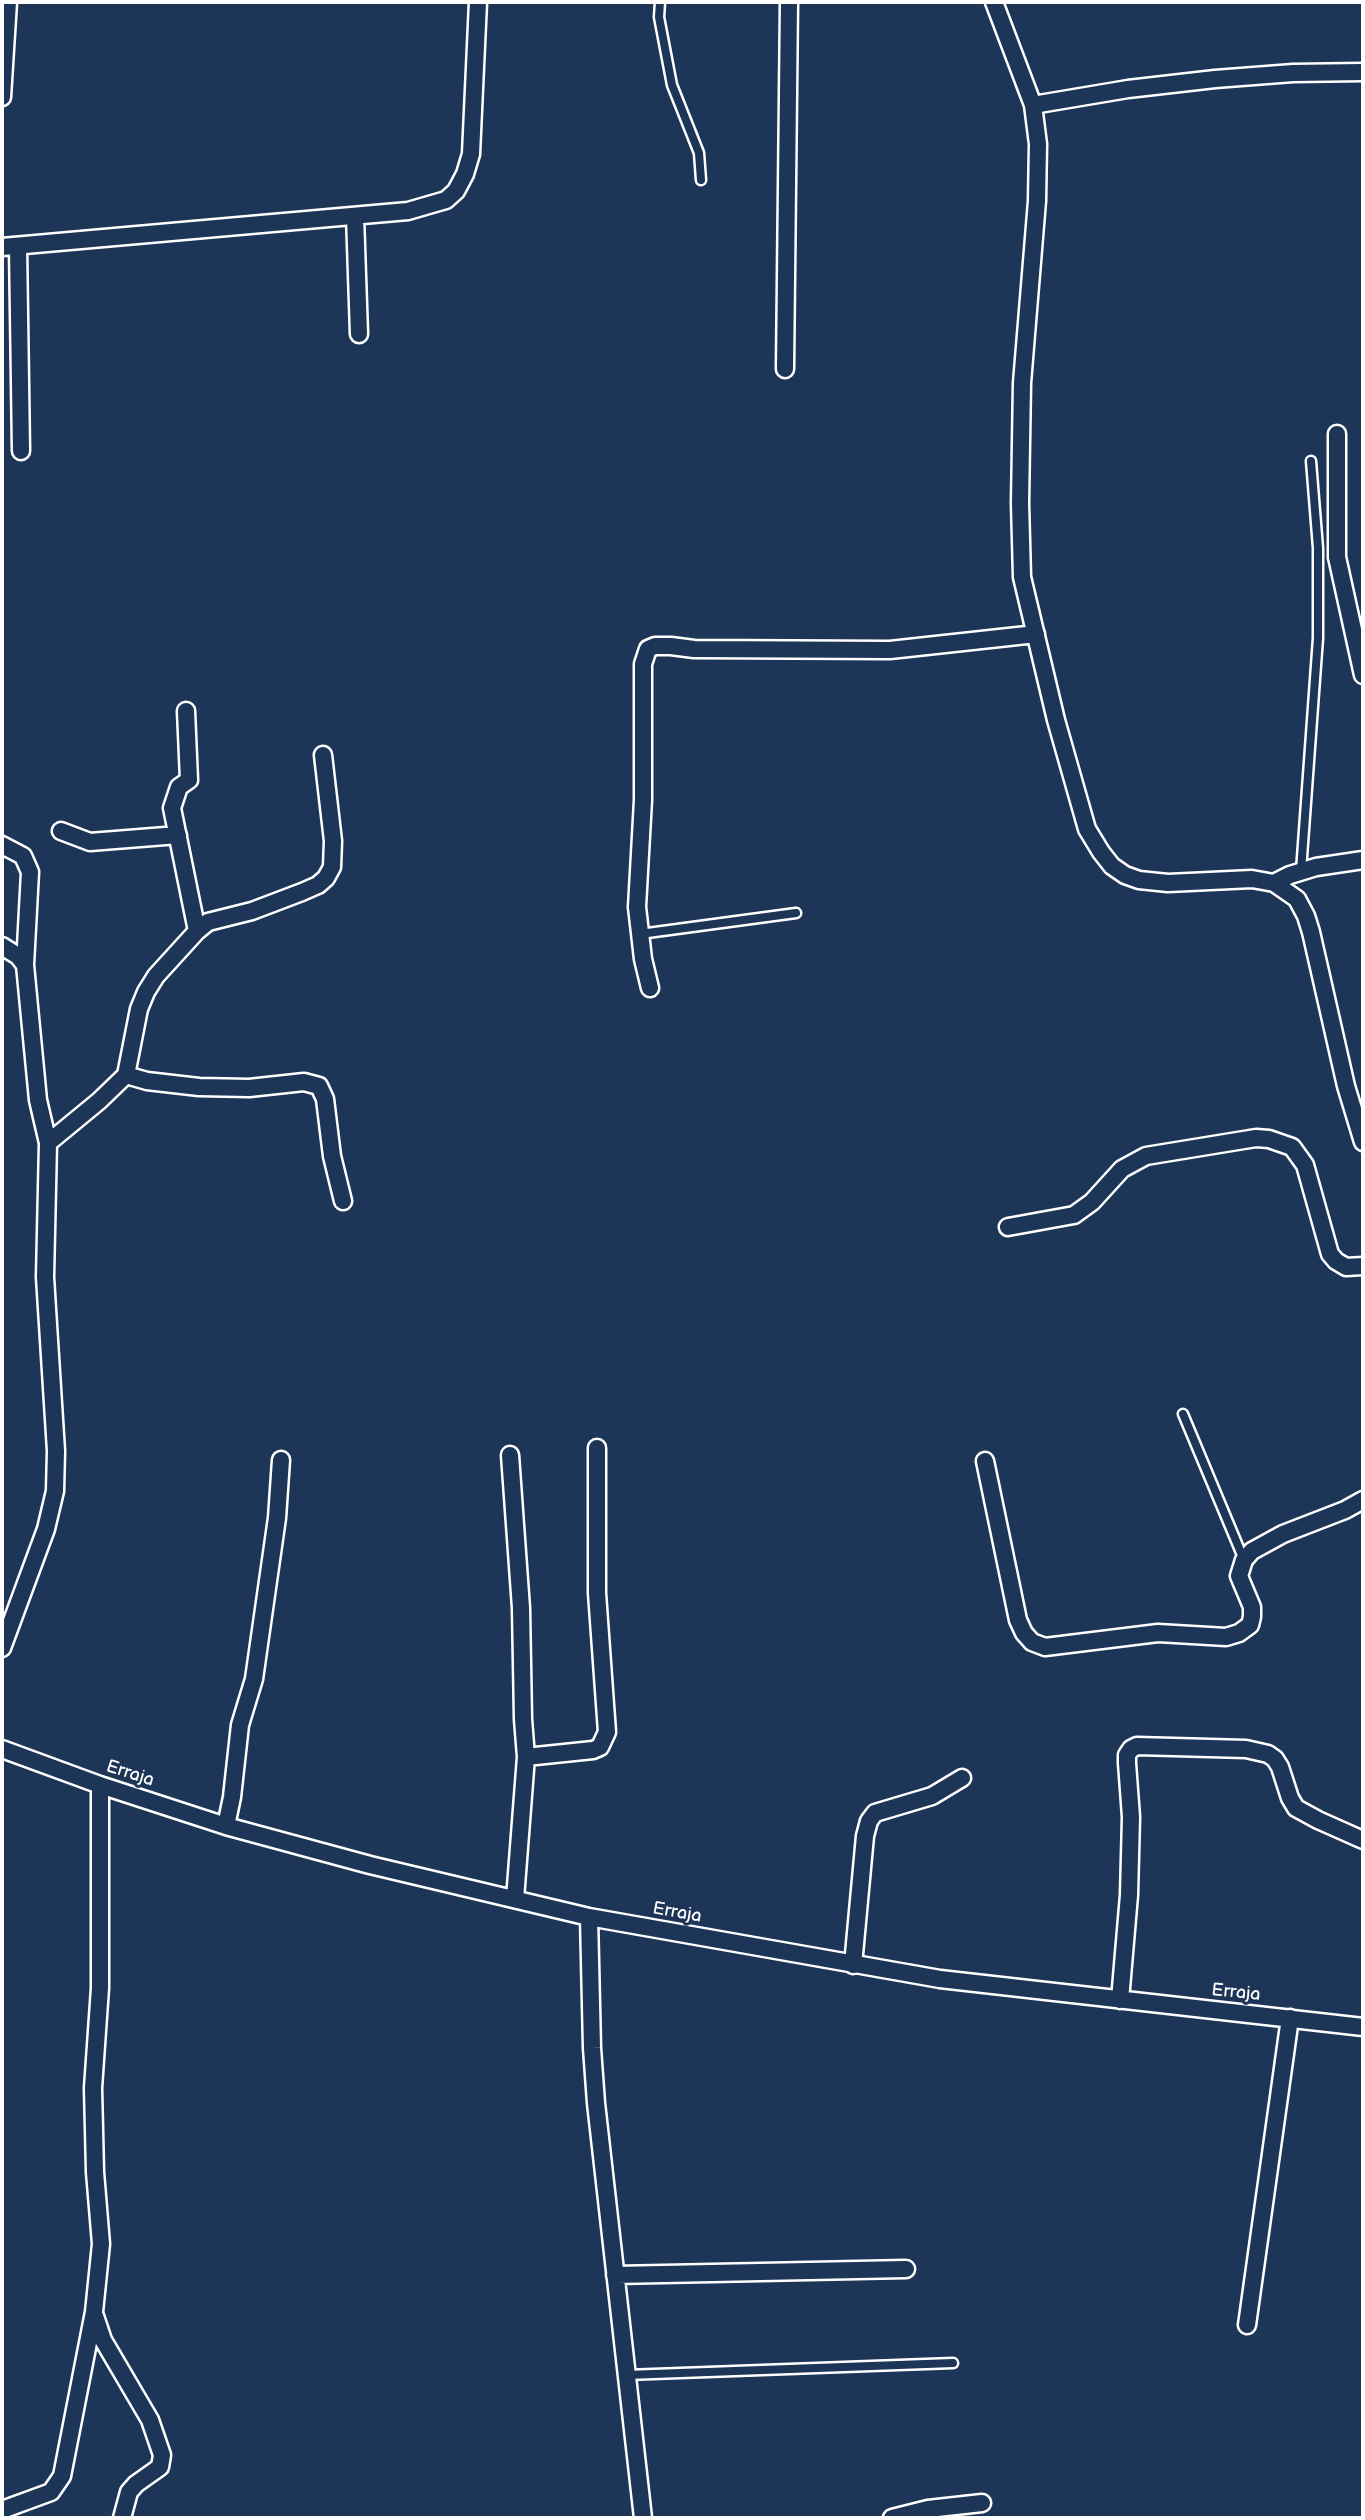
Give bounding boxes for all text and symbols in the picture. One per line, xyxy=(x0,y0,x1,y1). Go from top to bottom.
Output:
street label: Erraja xyxy=(103,1756,157,1792)
street label: Erraja xyxy=(651,1898,703,1928)
street label: Erraja xyxy=(1210,1980,1262,2006)

